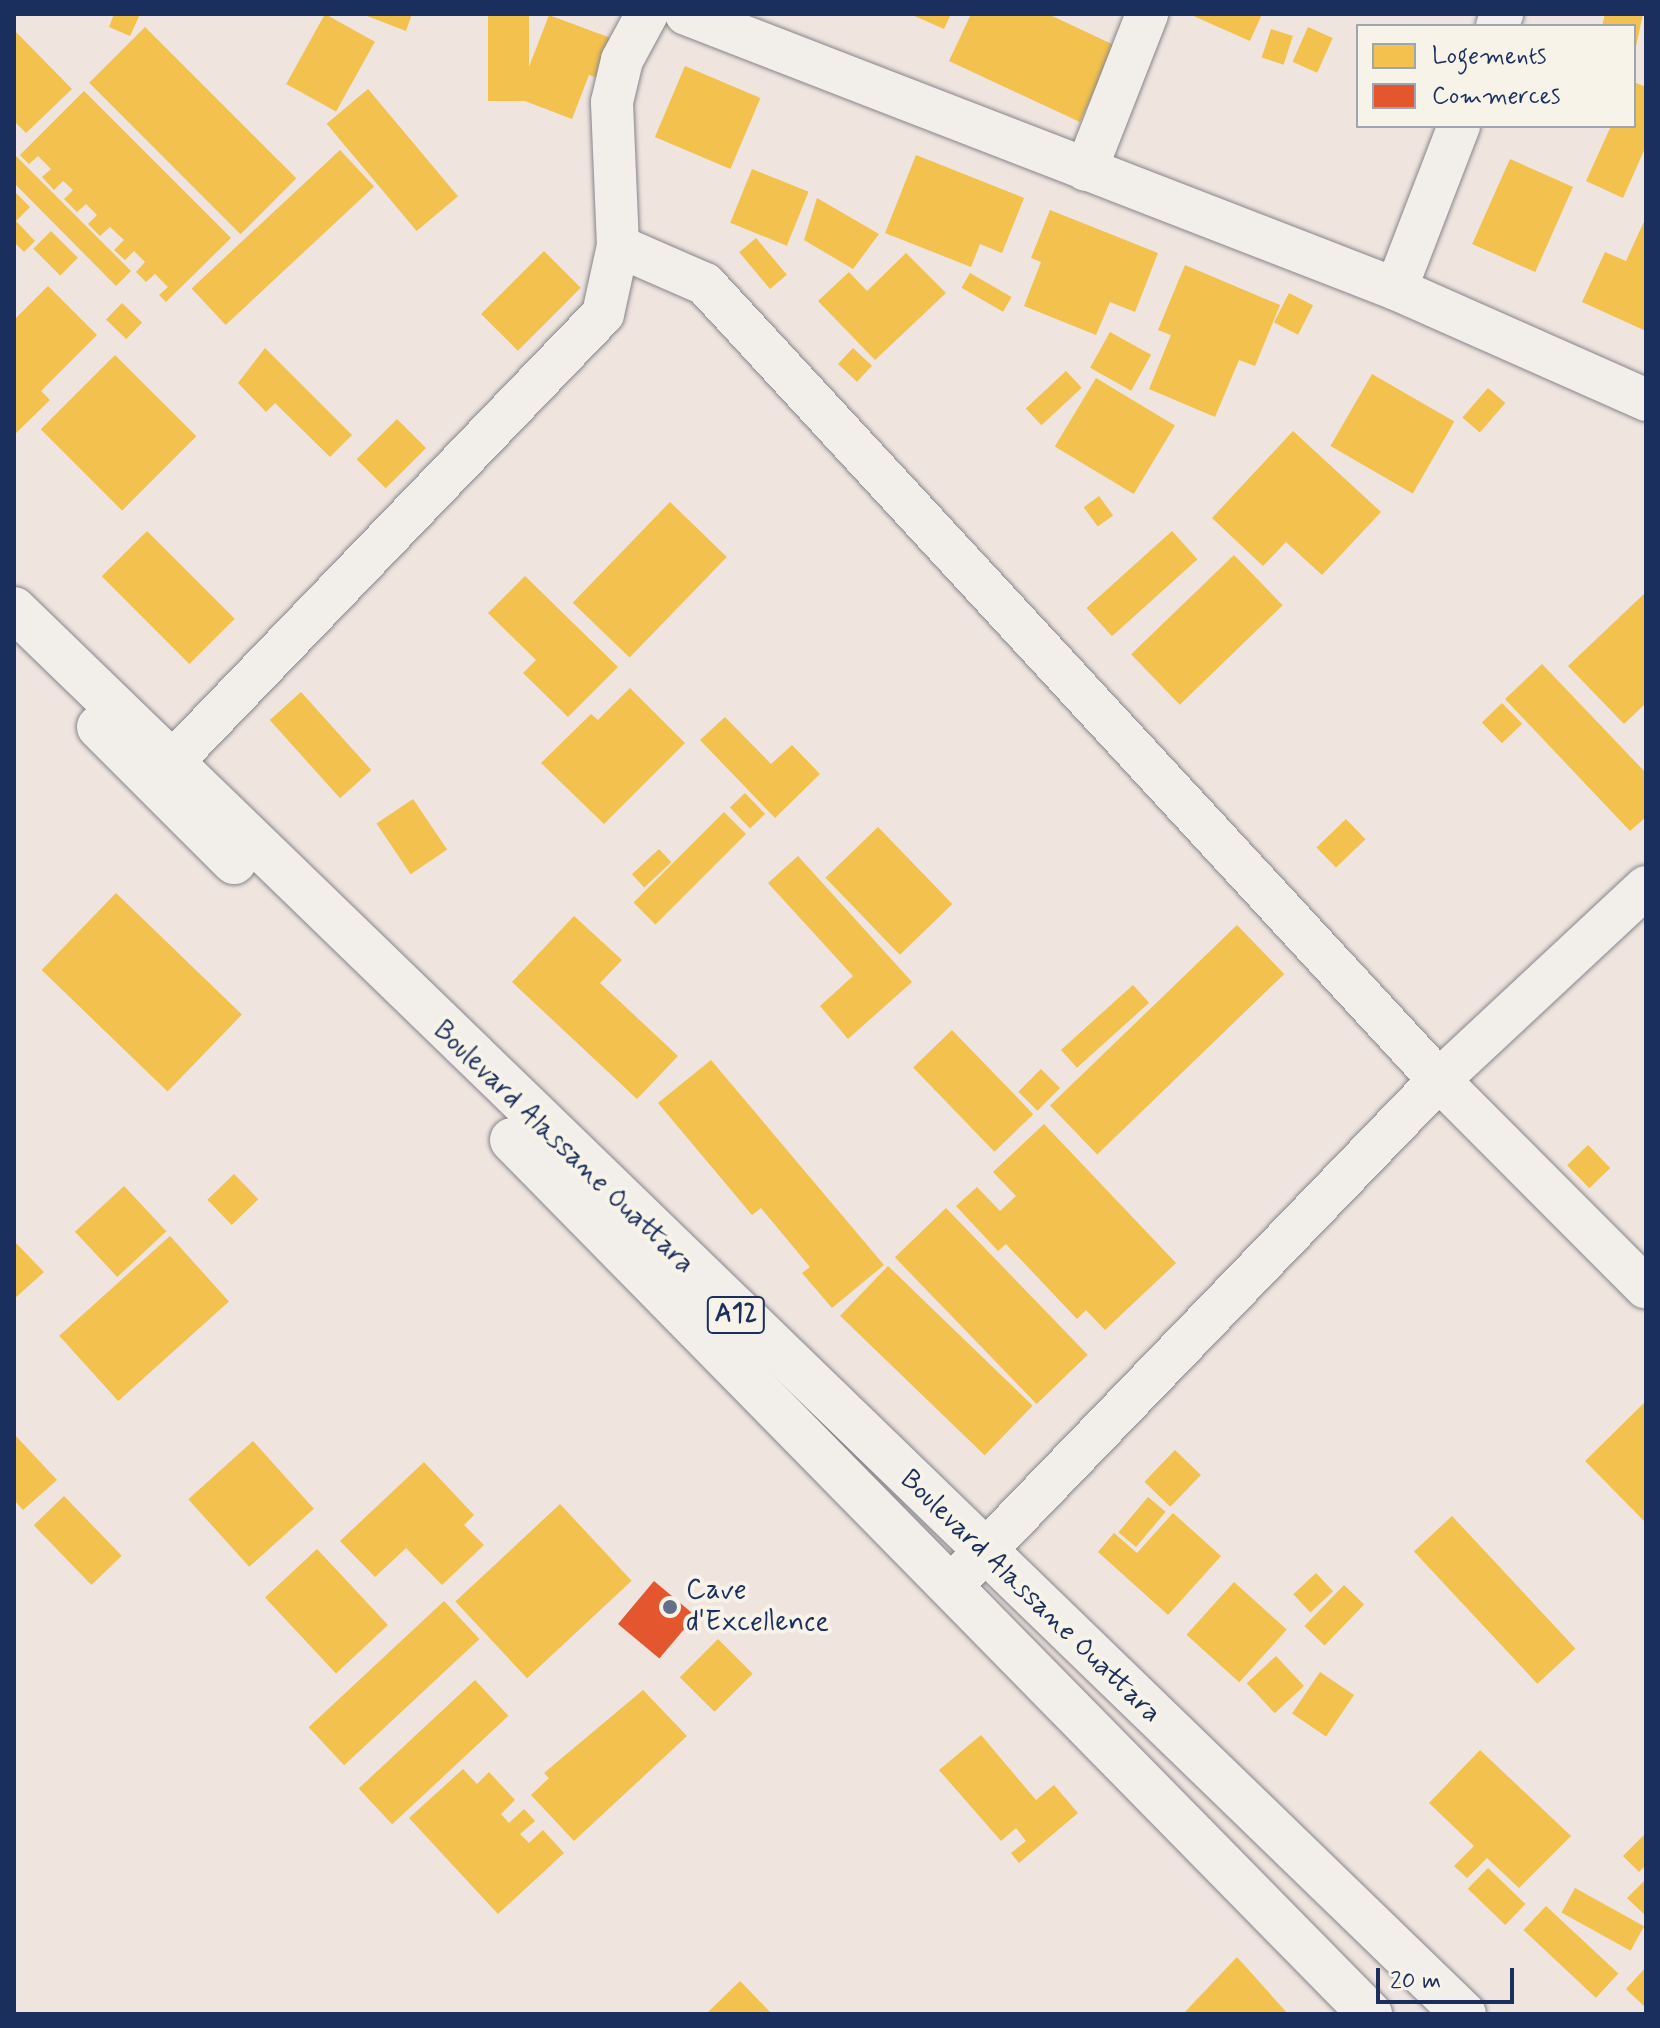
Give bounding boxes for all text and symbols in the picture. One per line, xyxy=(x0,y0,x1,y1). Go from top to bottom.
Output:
legend xyxy=(1356,24,1636,128)
text: Logements xyxy=(1432,41,1546,72)
text: Commerces xyxy=(1432,81,1561,112)
street label: Boulevard Alassane Ouattara xyxy=(428,1017,698,1279)
road number: A12 xyxy=(706,1293,766,1337)
street label: Boulevard Alassane Ouattara xyxy=(895,1466,1165,1728)
place label: Cave d'Excellence xyxy=(686,1574,829,1640)
marker: Cave d'Excellence xyxy=(661,1598,679,1616)
scale bar xyxy=(1380,1952,1518,2002)
text: 20 m xyxy=(1390,1966,1441,1997)

